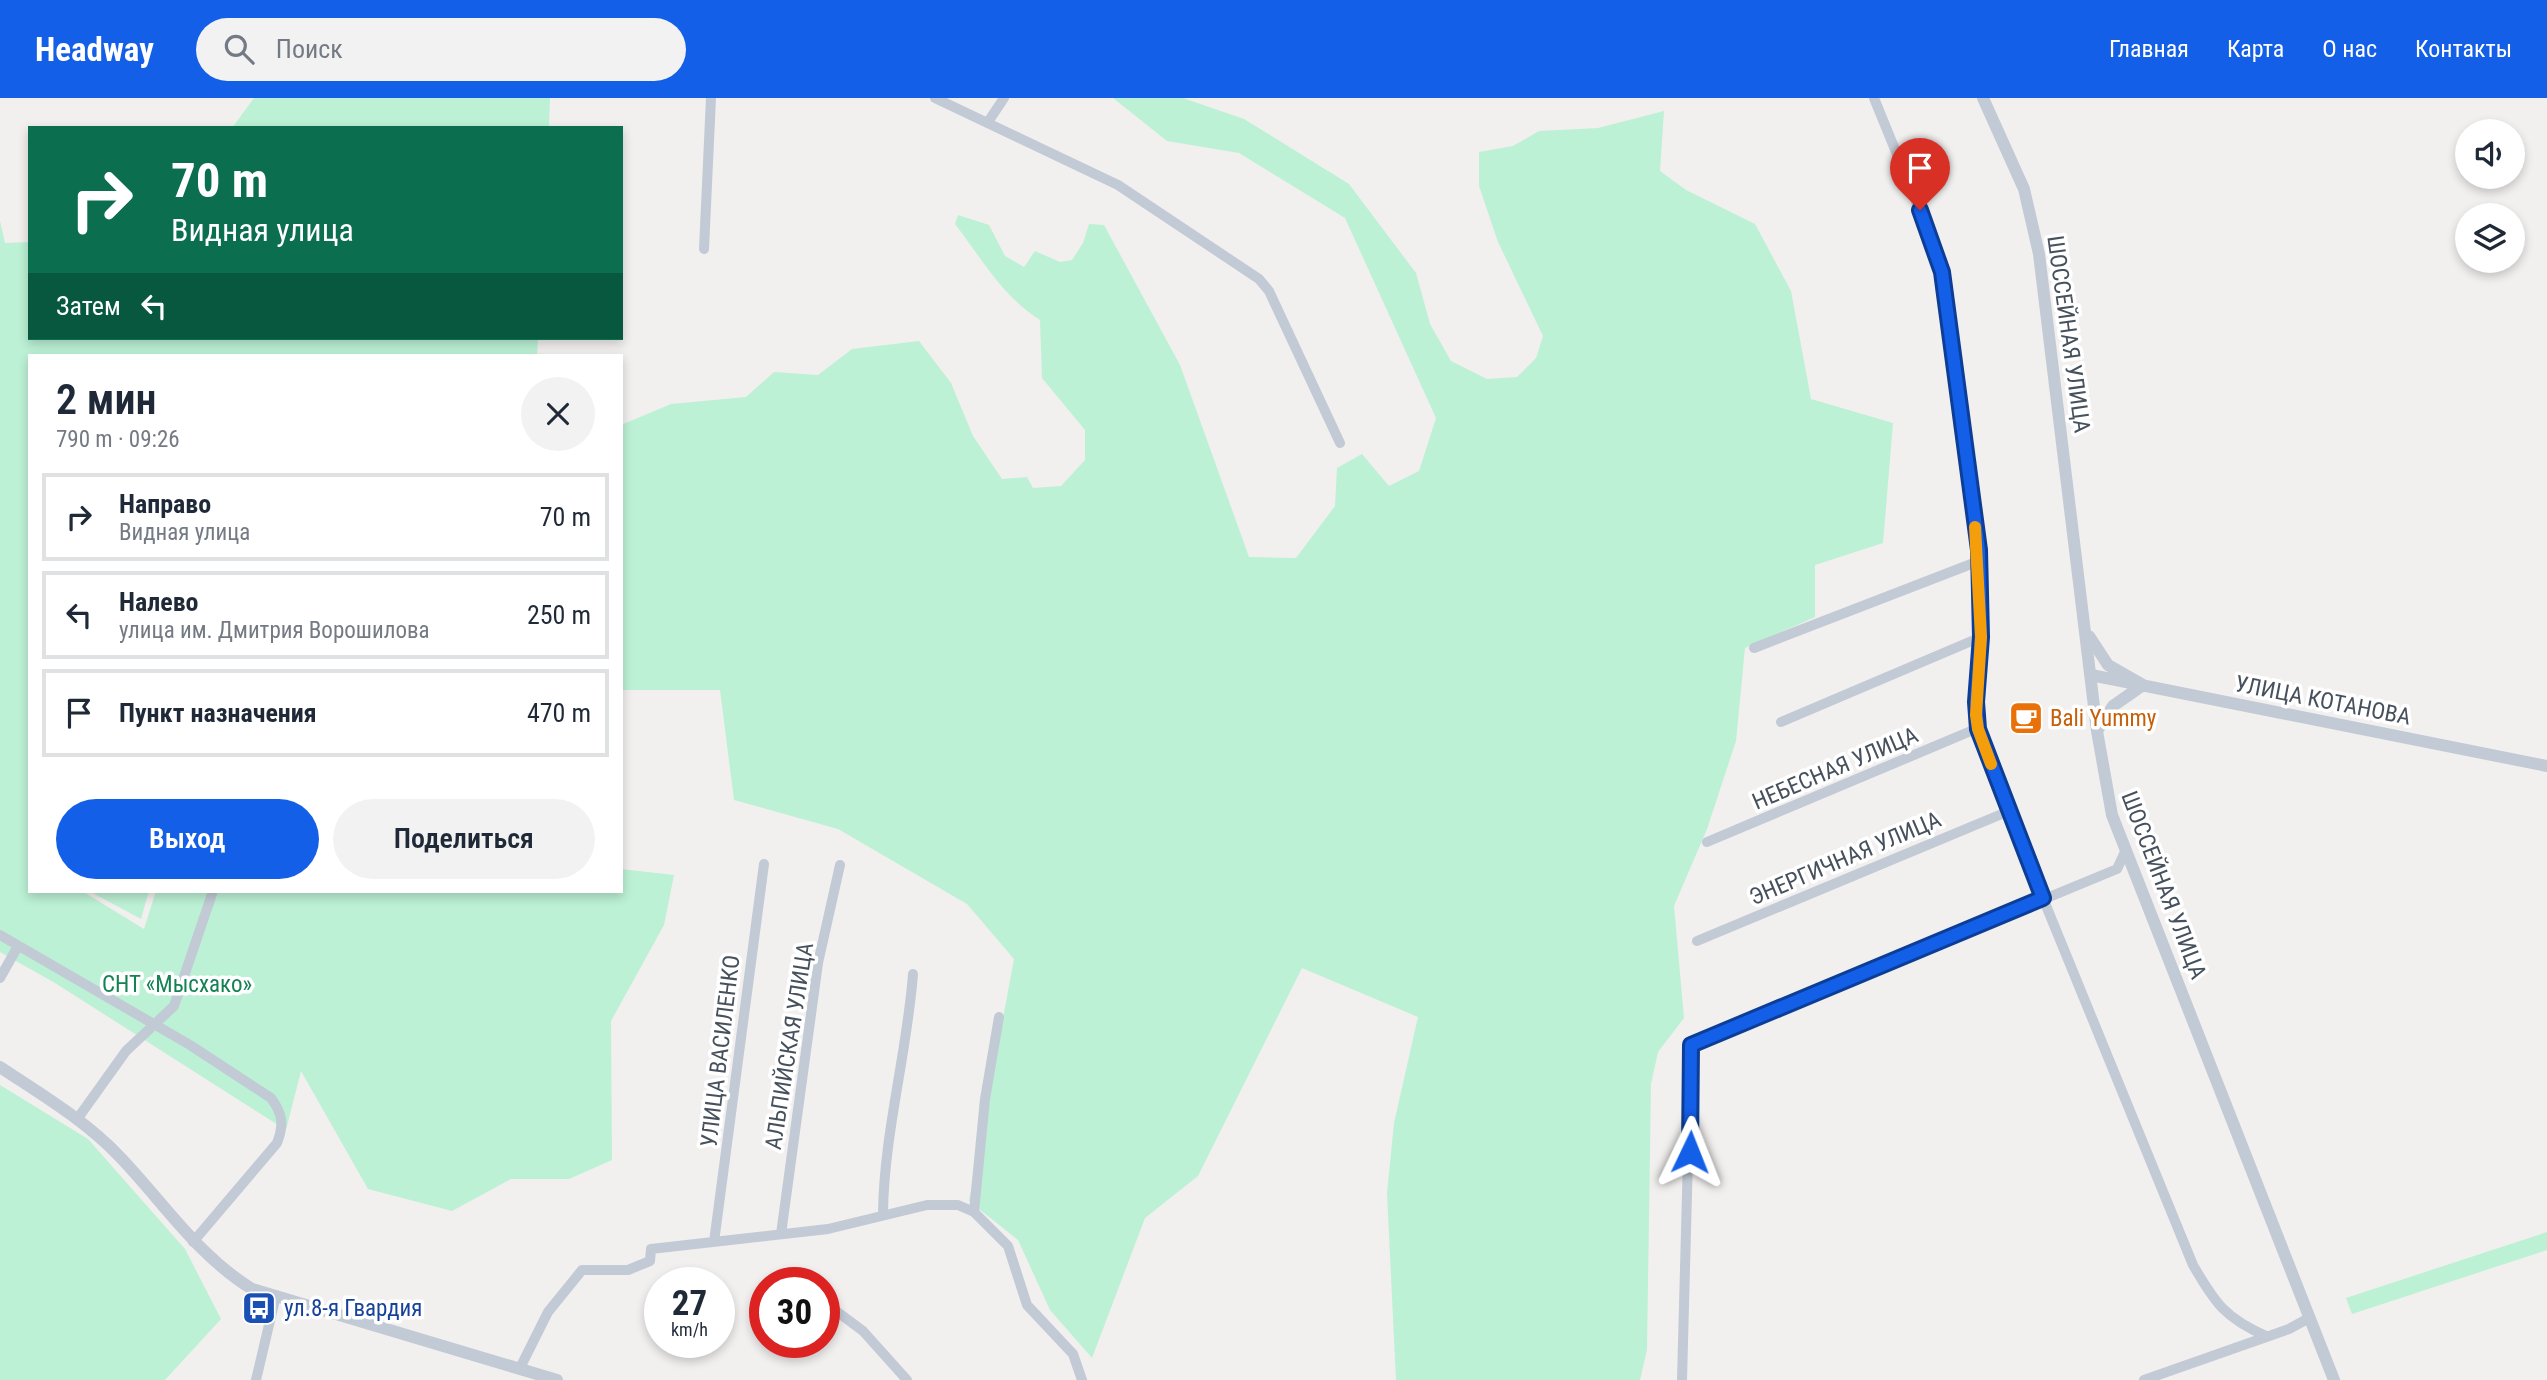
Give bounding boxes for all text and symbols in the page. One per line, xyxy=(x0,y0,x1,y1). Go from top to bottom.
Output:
search box xyxy=(196,18,686,81)
text: Headway xyxy=(35,30,154,69)
icon: search xyxy=(220,30,258,68)
text: Поиск xyxy=(276,34,343,64)
text: Главная xyxy=(2109,35,2189,63)
text: Карта xyxy=(2227,35,2284,63)
text: О нас xyxy=(2322,35,2377,63)
text: Контакты xyxy=(2415,35,2512,63)
map controls xyxy=(2455,119,2525,273)
button: sound xyxy=(2455,119,2525,189)
pin xyxy=(1890,138,1950,210)
icon: arrive xyxy=(1901,149,1939,187)
text: 70 m xyxy=(171,152,268,209)
icon: right xyxy=(56,154,147,245)
button: layers xyxy=(2455,203,2525,273)
text: Видная улица xyxy=(171,211,354,249)
street label: ШОССЕЙНАЯ УЛИЦА xyxy=(2041,234,2097,434)
icon: left xyxy=(135,287,173,325)
text: Затем xyxy=(56,291,121,321)
text: 2 мин xyxy=(56,375,157,424)
button: close xyxy=(521,377,595,451)
text: 790 m · 09:26 xyxy=(56,426,180,453)
text: Направо xyxy=(119,489,211,519)
icon: right xyxy=(60,498,98,536)
text: 70 m xyxy=(540,502,591,532)
text: Видная улица xyxy=(119,519,250,546)
text: Налево xyxy=(119,587,199,617)
icon: left xyxy=(60,596,98,634)
text: 250 m xyxy=(527,600,591,630)
text: улица им. Дмитрия Ворошилова xyxy=(119,617,430,644)
street label: УЛИЦА КОТАНОВА xyxy=(2233,670,2413,731)
icon: arrive xyxy=(60,694,98,732)
text: Пункт назначения xyxy=(119,698,317,728)
text: 470 m xyxy=(527,698,591,728)
cafe icon: Bali Yummy xyxy=(2007,699,2045,737)
place label: Bali Yummy xyxy=(2050,705,2157,732)
street label: НЕБЕСНАЯ УЛИЦА xyxy=(1748,721,1922,816)
street label: ШОССЕЙНАЯ УЛИЦА xyxy=(2115,787,2213,983)
button: Выход xyxy=(56,799,319,879)
button: Поделиться xyxy=(333,799,595,879)
street label: ЭНЕРГИЧНАЯ УЛИЦА xyxy=(1745,806,1945,911)
street label: АЛЬПИЙСКАЯ УЛИЦА xyxy=(759,941,819,1151)
street label: УЛИЦА ВАСИЛЕНКО xyxy=(695,954,746,1149)
park label: СНТ «Мысхако» xyxy=(102,971,252,998)
position arrow xyxy=(1653,1115,1727,1189)
speed limit sign: 30 xyxy=(749,1267,840,1358)
text: 27 xyxy=(672,1283,707,1324)
bus stop icon: ул.8-я Гвардия xyxy=(240,1289,278,1327)
place label: ул.8-я Гвардия xyxy=(284,1295,422,1322)
text: km/h xyxy=(671,1319,708,1340)

